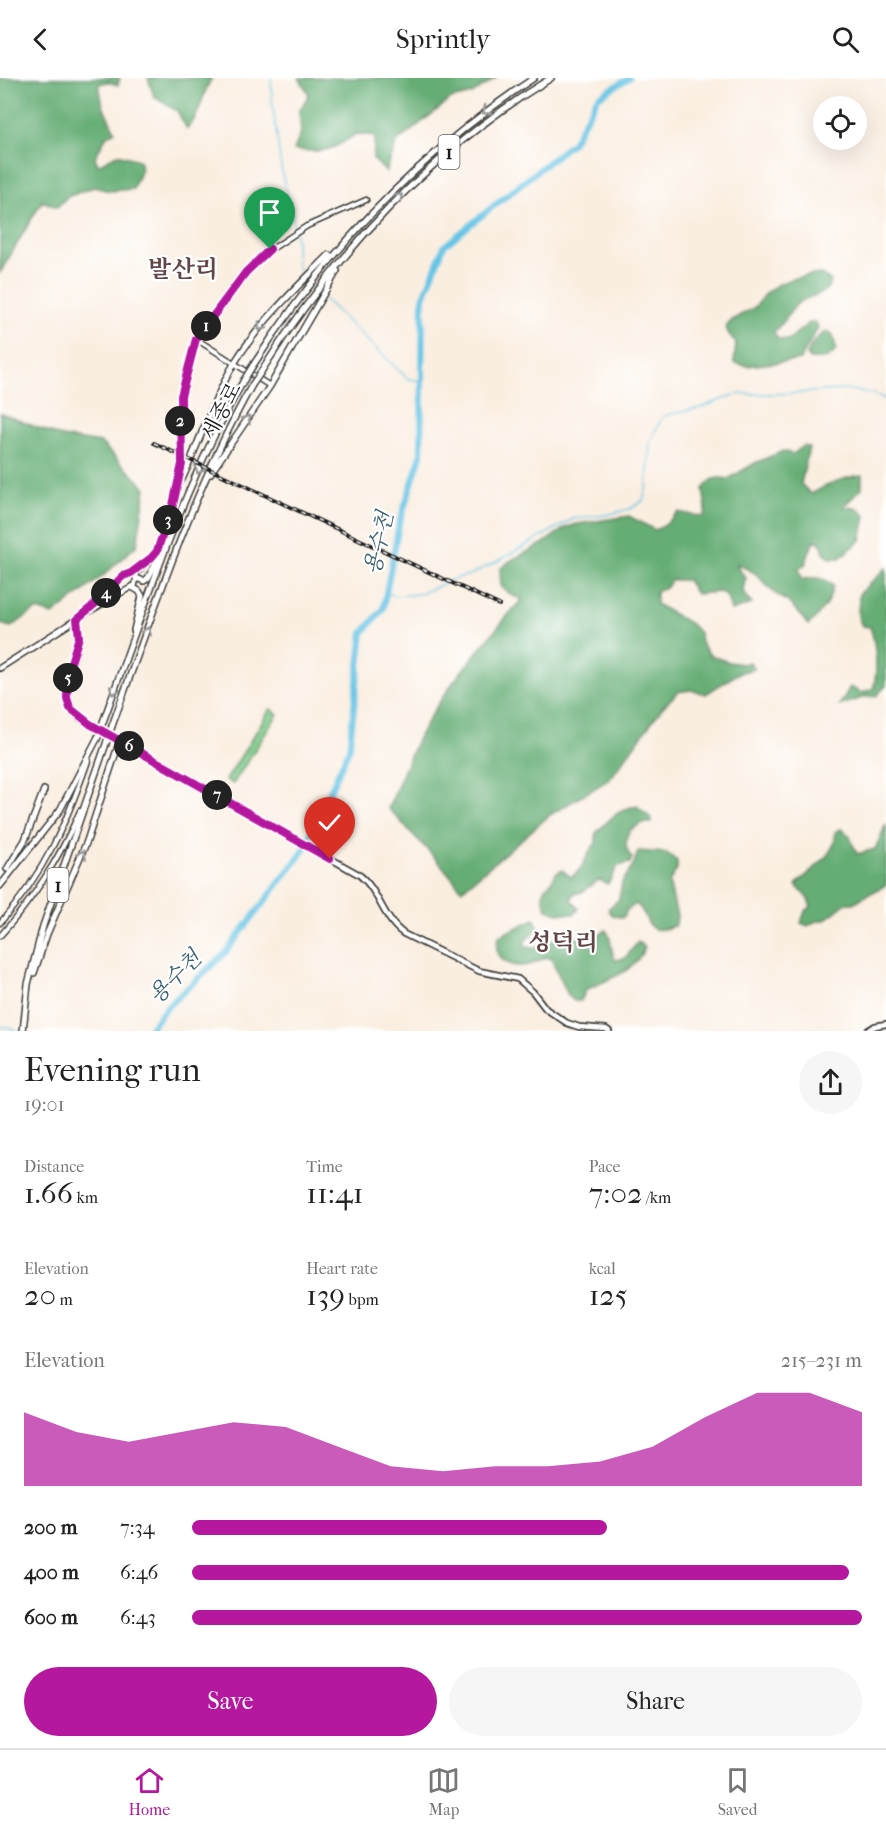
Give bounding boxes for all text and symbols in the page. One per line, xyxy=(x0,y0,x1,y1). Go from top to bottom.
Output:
icon: back xyxy=(24,23,57,56)
text: Sprintly xyxy=(396,23,490,55)
icon: search xyxy=(829,23,862,56)
map controls xyxy=(813,96,867,150)
button: locate xyxy=(813,96,867,150)
one-way arrow xyxy=(482,104,493,115)
road number: 1 xyxy=(438,135,460,169)
pin xyxy=(244,187,295,249)
one-way arrow xyxy=(392,194,403,205)
icon: arrive xyxy=(253,196,286,229)
district label: 발산리 xyxy=(148,255,218,283)
pin: 1 xyxy=(191,311,221,341)
text: 1 xyxy=(203,316,209,335)
one-way arrow xyxy=(258,320,269,331)
street label: 세종로 xyxy=(196,378,246,444)
pin: 2 xyxy=(165,406,195,436)
text: 2 xyxy=(176,411,184,430)
one-way arrow xyxy=(240,414,251,425)
one-way arrow xyxy=(194,464,206,475)
pin: 3 xyxy=(153,505,183,535)
water label: 용수천 xyxy=(359,507,399,577)
text: 3 xyxy=(165,510,171,529)
pin: 4 xyxy=(91,578,121,608)
text: 4 xyxy=(101,583,111,602)
one-way arrow xyxy=(139,626,152,637)
pin: 5 xyxy=(53,663,83,693)
text: 5 xyxy=(65,668,71,687)
one-way arrow xyxy=(109,685,122,696)
pin: 6 xyxy=(114,731,144,761)
text: 6 xyxy=(125,736,133,755)
pin: 7 xyxy=(202,780,232,810)
text: 7 xyxy=(213,785,221,804)
pin xyxy=(304,797,355,859)
icon: check xyxy=(313,806,346,839)
one-way arrow xyxy=(75,849,87,860)
road number: 1 xyxy=(48,868,68,902)
district label: 성덕리 xyxy=(528,928,598,956)
water label: 용수천 xyxy=(143,944,208,1009)
text: Evening run xyxy=(24,1051,201,1090)
button: share xyxy=(799,1051,862,1114)
text: 19:01 xyxy=(24,1093,65,1116)
text: Distance xyxy=(24,1157,84,1176)
text: Time xyxy=(306,1157,343,1176)
text: Pace xyxy=(589,1157,621,1176)
text: 1.66 xyxy=(24,1176,73,1211)
text: 11:41 xyxy=(306,1176,363,1211)
text: 7:02 xyxy=(589,1176,642,1211)
text: km xyxy=(73,1188,98,1207)
text: /km xyxy=(642,1188,671,1207)
text: Elevation xyxy=(24,1259,89,1278)
text: Heart rate xyxy=(306,1259,378,1278)
text: kcal xyxy=(589,1259,616,1278)
text: 20 xyxy=(24,1278,56,1313)
text: 139 xyxy=(306,1278,345,1313)
text: 125 xyxy=(589,1278,628,1313)
text: m xyxy=(56,1290,73,1309)
text: bpm xyxy=(345,1290,379,1309)
text: Elevation xyxy=(24,1349,105,1372)
text: 215–231 m xyxy=(781,1349,862,1372)
text: 200 m xyxy=(24,1516,77,1539)
text: 7:34 xyxy=(120,1516,155,1539)
text: 400 m xyxy=(24,1561,79,1584)
text: 6:46 xyxy=(120,1561,158,1584)
text: 600 m xyxy=(24,1606,78,1629)
text: 6:43 xyxy=(120,1606,156,1629)
button: Save xyxy=(24,1667,437,1736)
button: Share xyxy=(449,1667,862,1736)
tab: Home xyxy=(129,1764,170,1819)
tab: Map xyxy=(427,1764,460,1819)
tab: Saved xyxy=(718,1764,757,1819)

